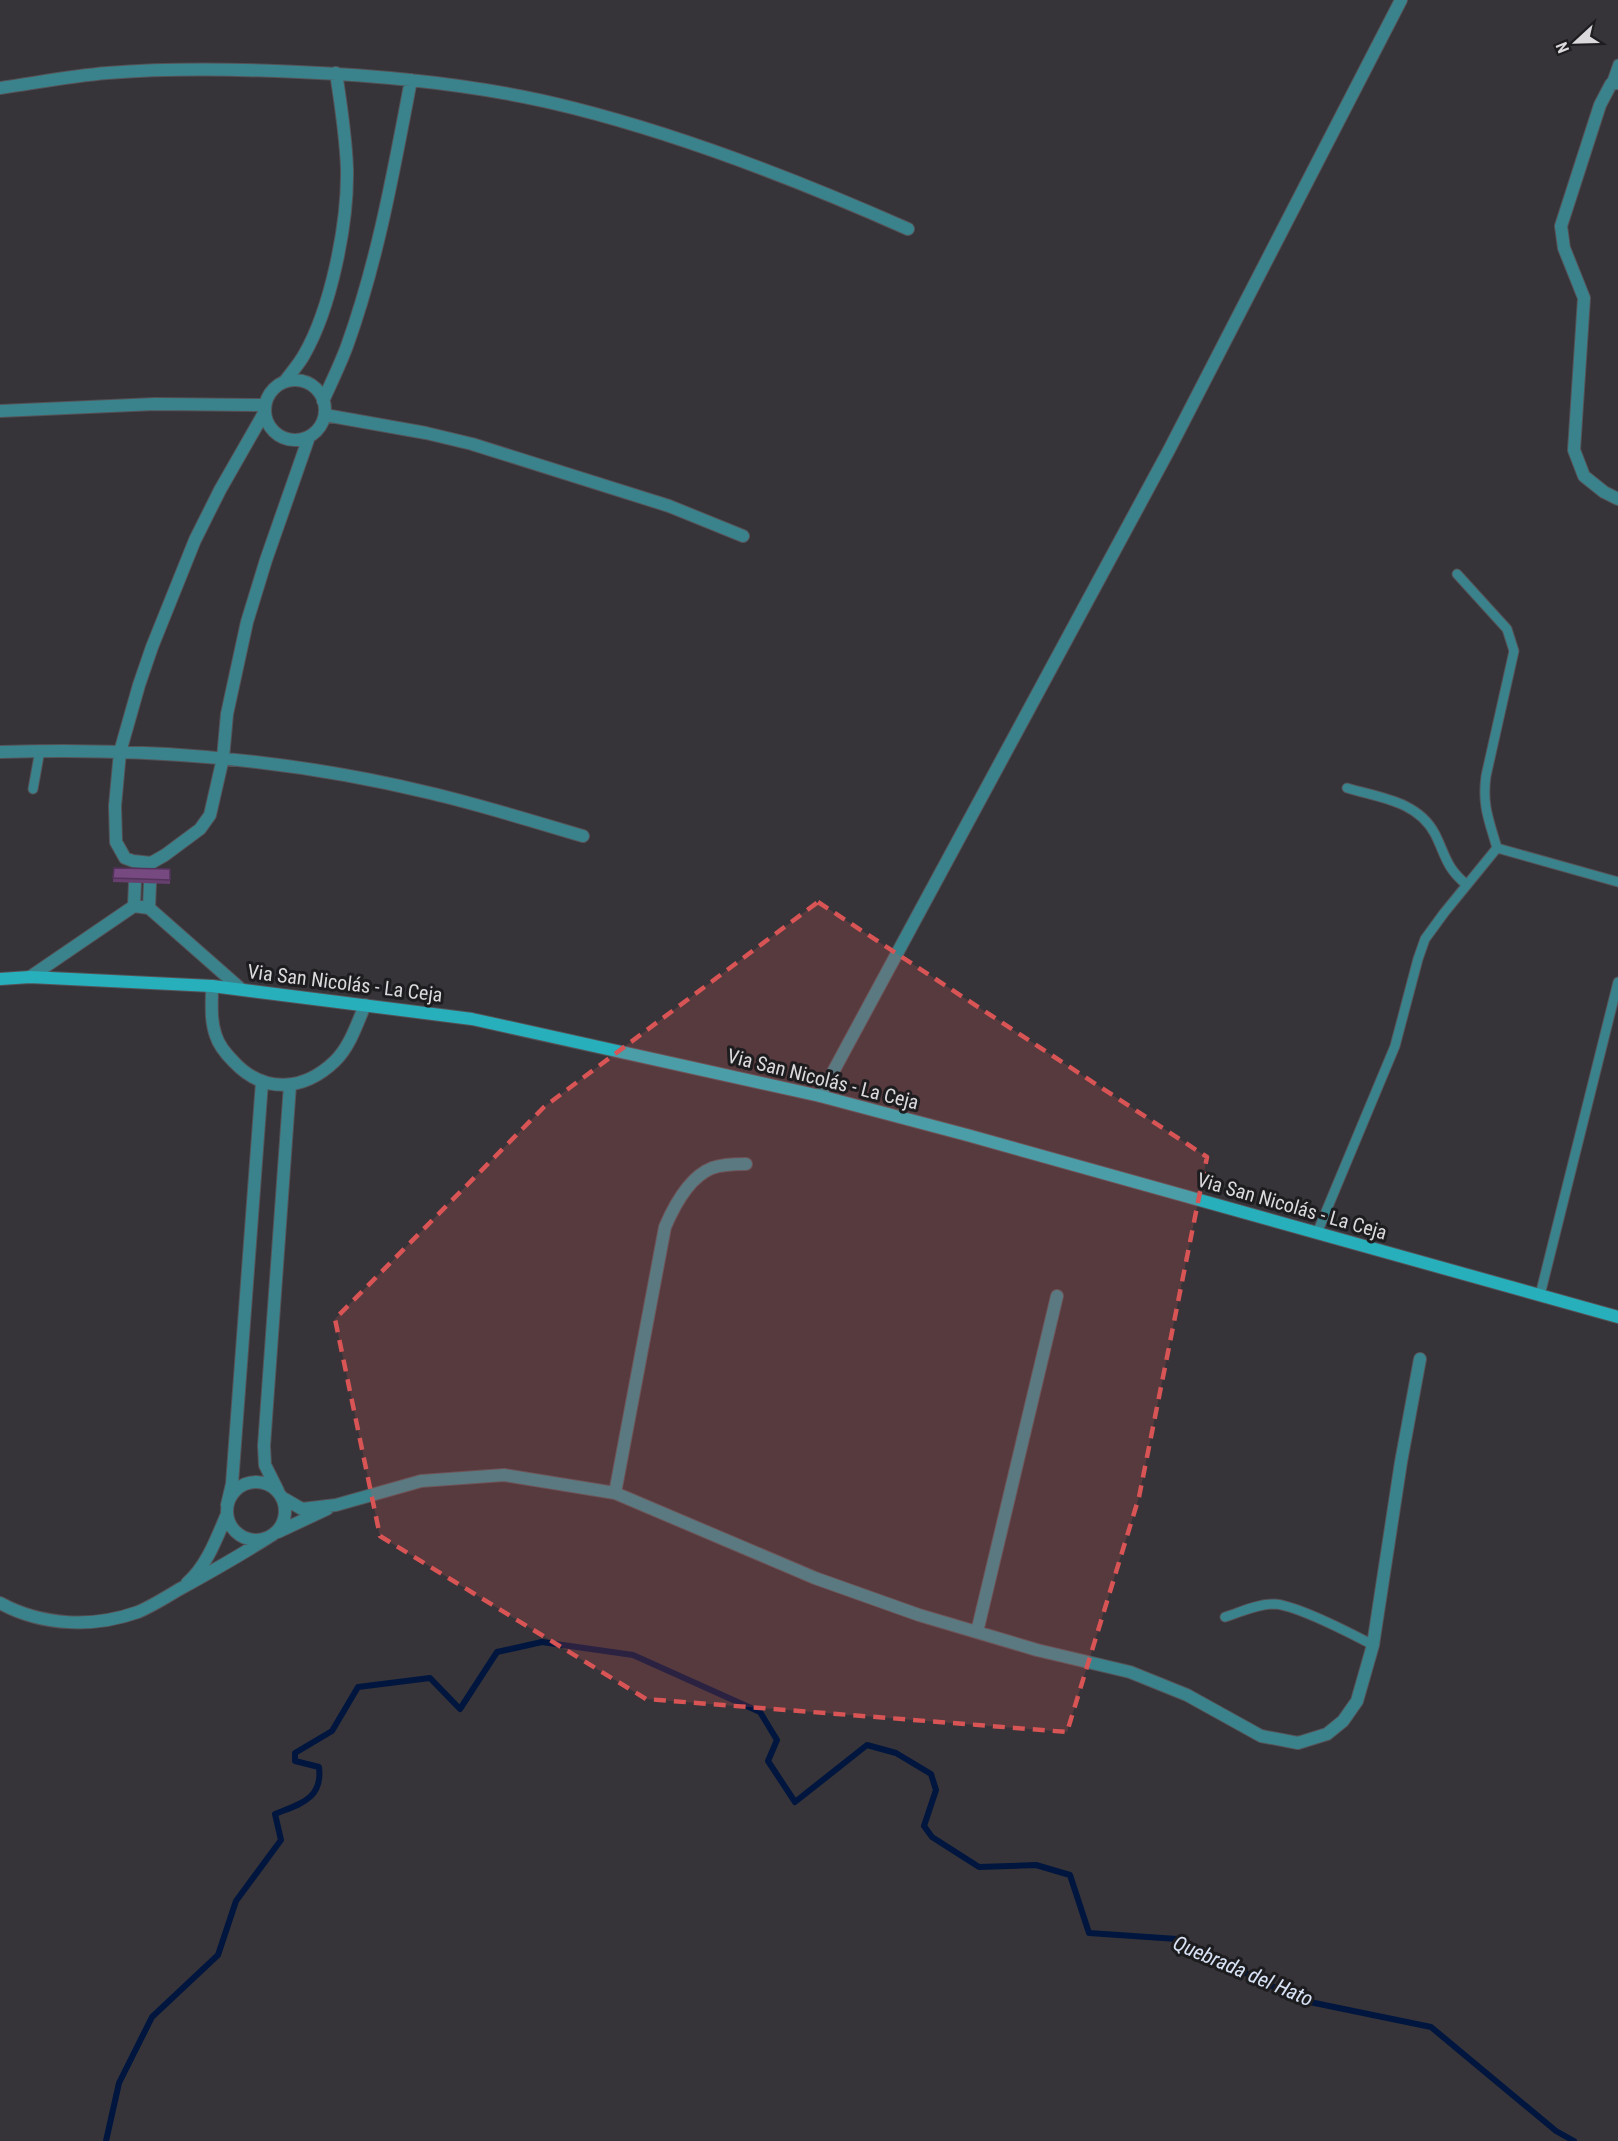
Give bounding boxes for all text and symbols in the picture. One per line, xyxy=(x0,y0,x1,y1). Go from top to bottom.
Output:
north arrow xyxy=(1546,12,1606,72)
text: N xyxy=(1552,39,1573,56)
street label: Via San Nicolás - La Ceja xyxy=(246,959,444,1007)
street label: Via San Nicolás - La Ceja xyxy=(725,1044,921,1114)
street label: Via San Nicolás - La Ceja xyxy=(1194,1167,1390,1245)
water label: Quebrada del Hato xyxy=(1170,1931,1316,2011)

